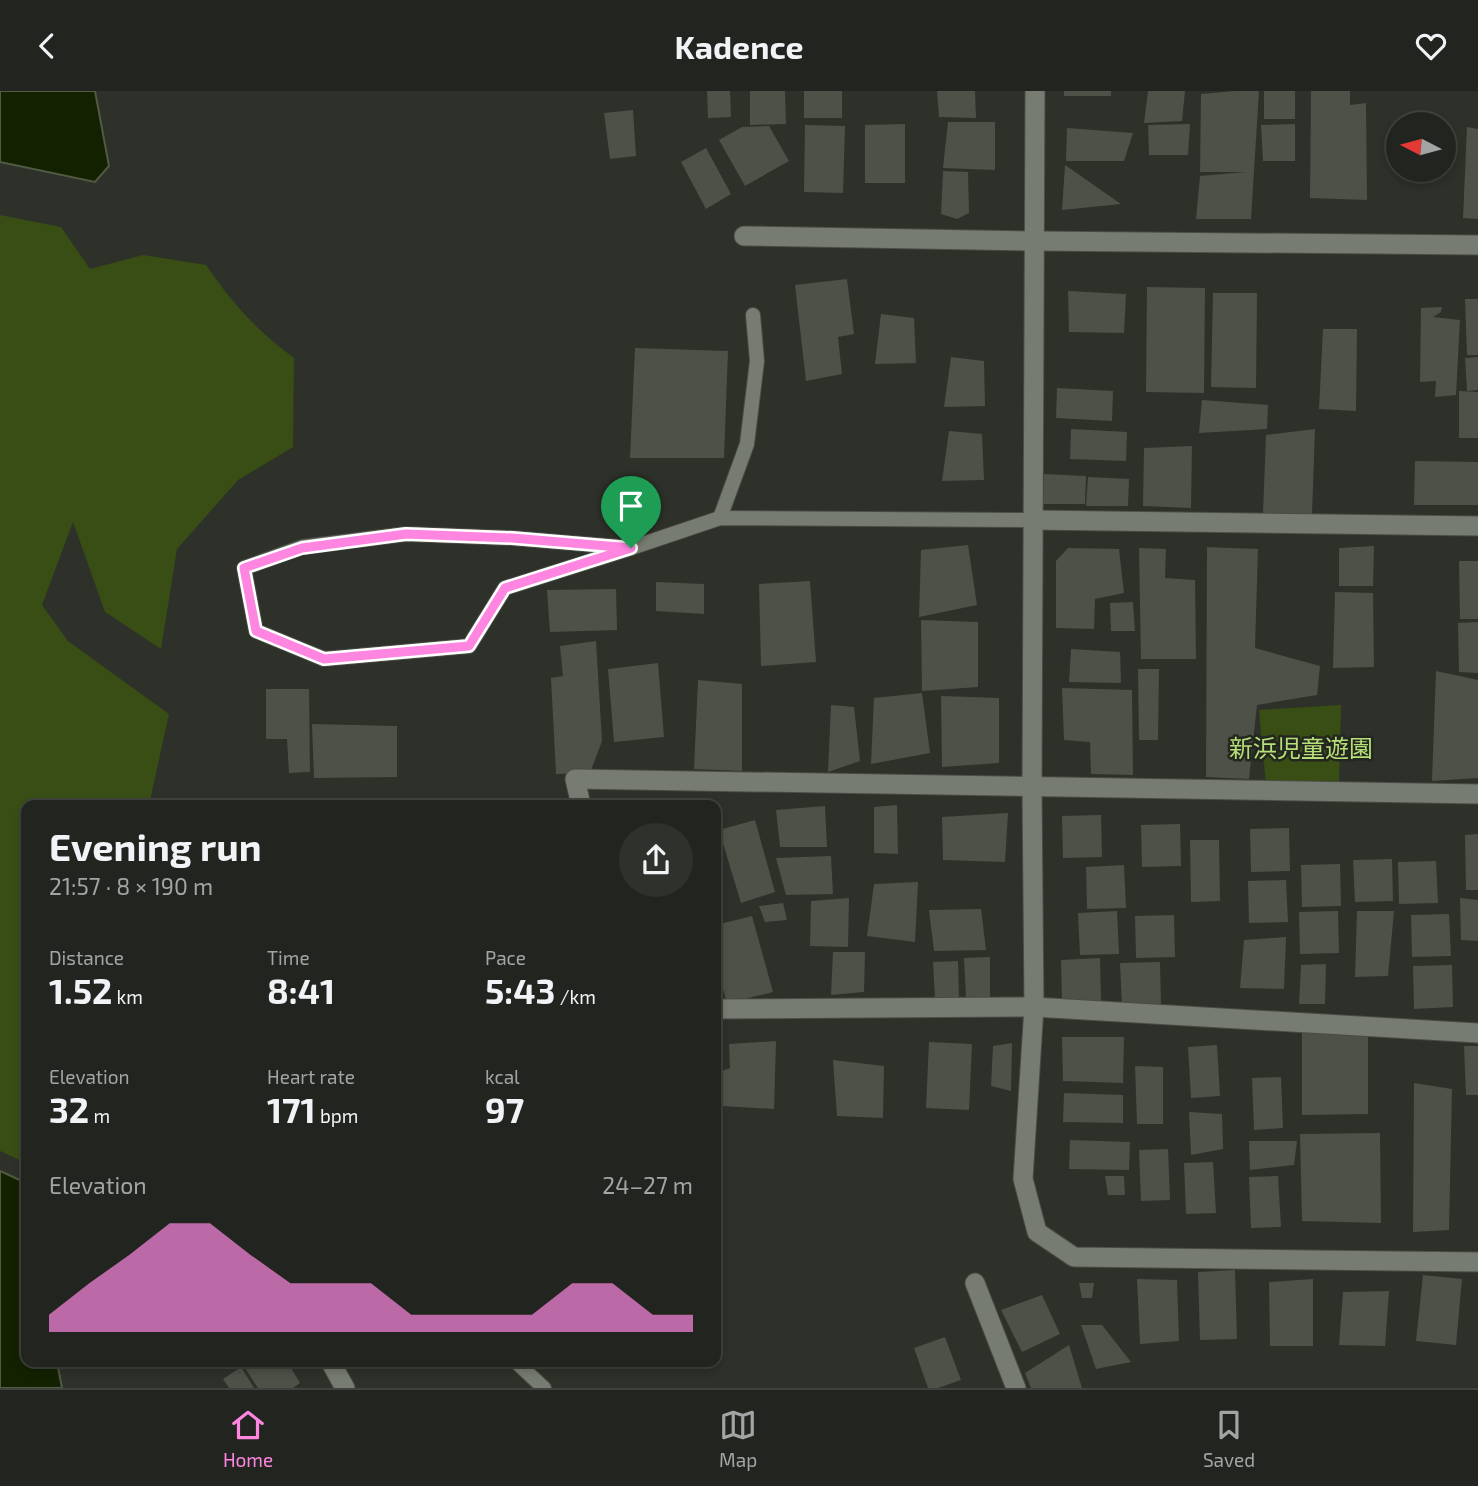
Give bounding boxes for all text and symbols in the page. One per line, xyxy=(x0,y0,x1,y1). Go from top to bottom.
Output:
icon: back xyxy=(28,27,66,65)
text: Kadence xyxy=(674,27,804,65)
icon: heart xyxy=(1412,27,1450,65)
north arrow xyxy=(1386,112,1456,182)
map controls xyxy=(1386,112,1456,182)
pin xyxy=(601,476,661,548)
icon: arrive xyxy=(612,487,650,525)
park label: 新浜児童遊園 xyxy=(1229,733,1373,762)
text: Evening run xyxy=(49,823,262,869)
button: share xyxy=(619,823,693,897)
text: 21:57 · 8 × 190 m xyxy=(49,872,213,900)
text: Distance xyxy=(49,946,124,969)
text: Time xyxy=(267,946,310,969)
text: Pace xyxy=(485,946,526,969)
text: 1.52 xyxy=(49,969,112,1011)
text: 8:41 xyxy=(267,969,335,1011)
text: 5:43 xyxy=(485,969,555,1011)
text: km xyxy=(112,985,143,1008)
text: /km xyxy=(555,985,596,1008)
text: Elevation xyxy=(49,1065,130,1088)
text: Heart rate xyxy=(267,1065,355,1088)
text: kcal xyxy=(485,1065,520,1088)
text: 32 xyxy=(49,1088,89,1130)
text: 171 xyxy=(267,1088,316,1130)
text: 97 xyxy=(485,1088,524,1130)
text: m xyxy=(89,1104,110,1127)
text: bpm xyxy=(316,1104,358,1127)
text: Elevation xyxy=(49,1171,147,1199)
text: 24–27 m xyxy=(602,1171,693,1199)
tab: Home xyxy=(223,1406,273,1471)
tab: Map xyxy=(719,1406,757,1471)
tab: Saved xyxy=(1203,1406,1255,1471)

